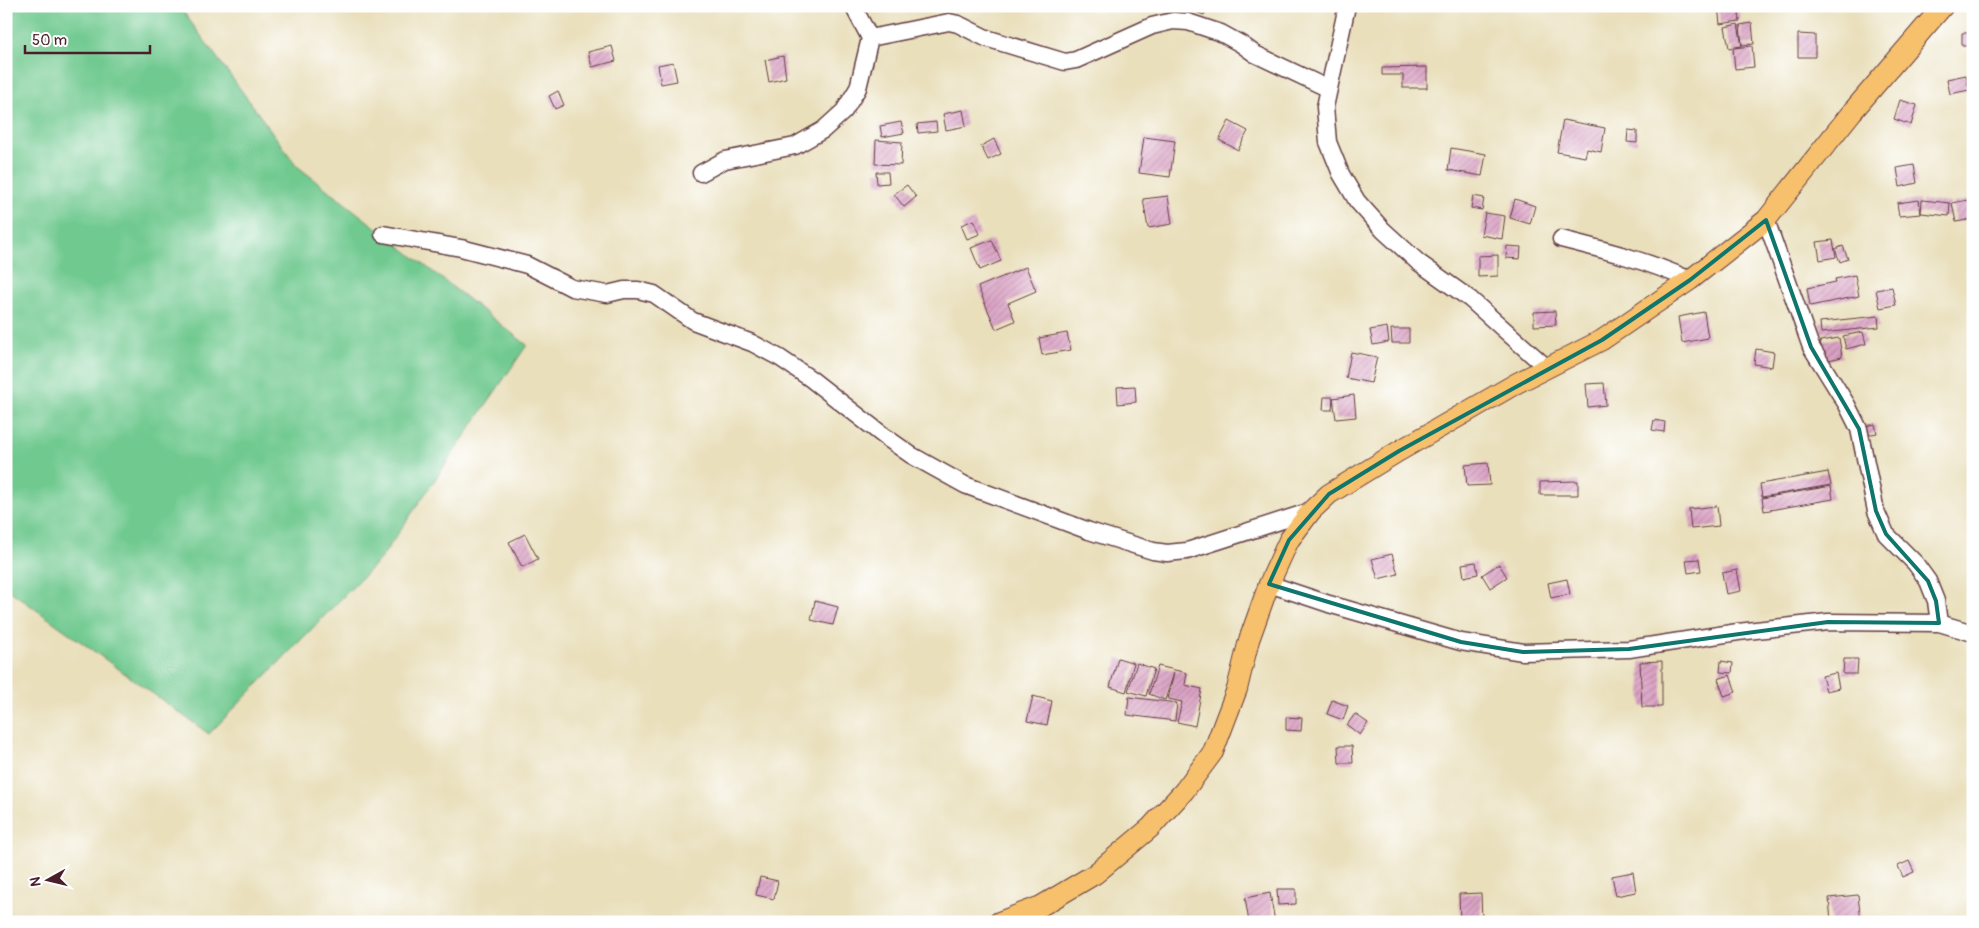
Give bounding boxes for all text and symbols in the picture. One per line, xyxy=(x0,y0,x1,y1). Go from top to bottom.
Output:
scale bar xyxy=(25,22,150,54)
text: 50 m xyxy=(32,31,67,50)
north arrow xyxy=(22,856,72,906)
text: N xyxy=(27,876,45,888)

